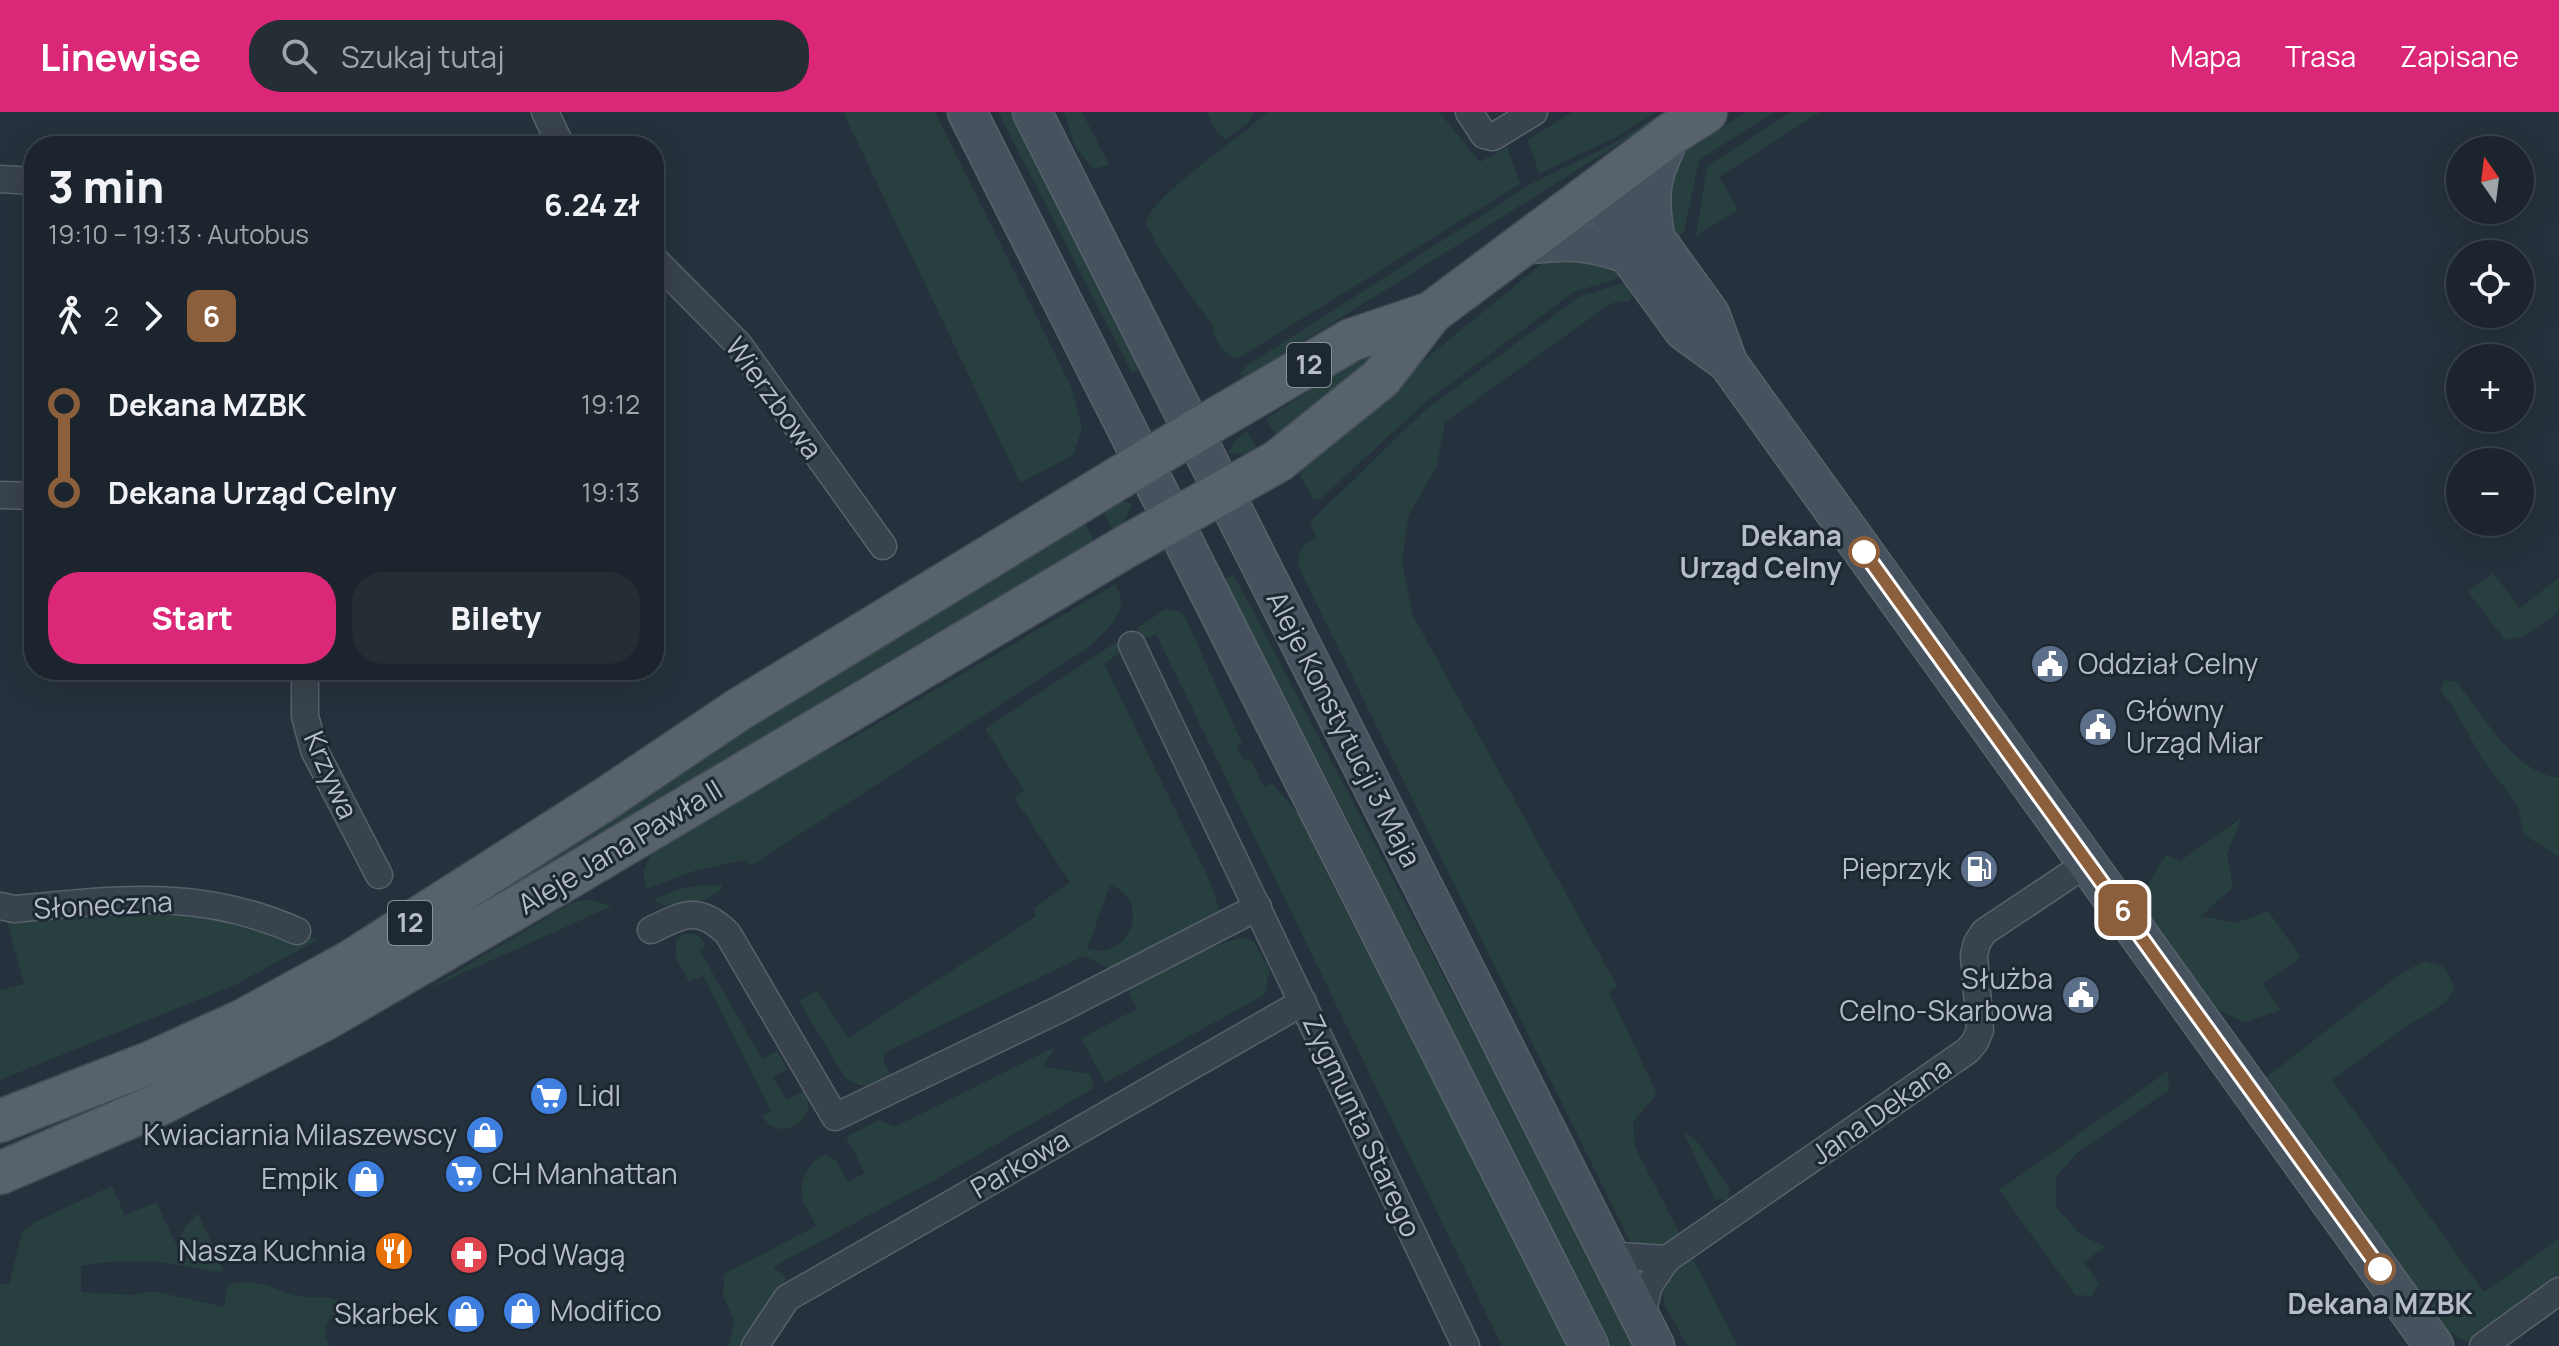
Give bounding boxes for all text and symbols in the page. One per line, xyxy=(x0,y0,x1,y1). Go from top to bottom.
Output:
search box xyxy=(249,20,809,92)
text: Linewise xyxy=(40,30,201,82)
icon: search xyxy=(277,34,321,78)
text: Szukaj tutaj xyxy=(341,36,504,77)
text: Mapa xyxy=(2170,37,2241,75)
text: Trasa xyxy=(2285,37,2356,75)
text: Zapisane xyxy=(2400,37,2519,75)
north arrow xyxy=(2446,136,2534,224)
map controls xyxy=(2446,136,2534,536)
text: 3 min xyxy=(48,156,164,216)
text: 6.24 zł xyxy=(544,184,640,225)
text: 19:10 – 19:13 · Autobus xyxy=(48,216,309,252)
button: locate xyxy=(2446,240,2534,328)
icon: walk xyxy=(48,294,92,338)
icon: forward xyxy=(131,294,175,338)
text: 6 xyxy=(203,297,220,335)
text: 2 xyxy=(104,298,119,334)
street label: Wierzbowa xyxy=(718,329,832,466)
road number: 12 xyxy=(1287,343,1331,387)
button: + xyxy=(2446,344,2534,432)
text: Dekana MZBK xyxy=(108,384,306,425)
text: 19:12 xyxy=(581,386,640,422)
button: − xyxy=(2446,448,2534,536)
text: Dekana Urząd Celny xyxy=(108,472,397,513)
text: 19:13 xyxy=(581,474,640,510)
place label: Dekana Urząd Celny xyxy=(1680,516,1842,586)
marker: Dekana Urząd Celny xyxy=(1849,537,1879,567)
button: Start xyxy=(48,572,336,664)
button: Bilety xyxy=(352,572,640,664)
street label: Aleje Konstytucji 3 Maja xyxy=(1259,584,1431,873)
public building icon: Oddział Celny xyxy=(2029,643,2071,685)
place label: Oddział Celny xyxy=(2078,644,2258,682)
place label: Główny Urząd Miar xyxy=(2126,691,2263,761)
public building icon: Główny Urząd Miar xyxy=(2077,706,2119,748)
street label: Krzywa xyxy=(296,725,368,824)
street label: Aleje Jana Pawła II xyxy=(510,770,729,922)
fuel station icon: Pieprzyk xyxy=(1958,848,2000,890)
place label: Pieprzyk xyxy=(1842,849,1952,887)
street label: Słoneczna xyxy=(32,881,173,927)
line badge: 6 xyxy=(2097,884,2149,936)
text: 6 xyxy=(2114,891,2132,929)
road number: 12 xyxy=(388,901,432,945)
place label: Służba Celno-Skarbowa xyxy=(1840,959,2053,1029)
public building icon: Służba Celno-Skarbowa xyxy=(2060,974,2102,1016)
street label: Zygmunta Starego xyxy=(1295,1008,1431,1243)
street label: Jana Dekana xyxy=(1803,1048,1958,1173)
supermarket icon: Lidl xyxy=(528,1075,570,1117)
place label: Lidl xyxy=(577,1076,621,1114)
shop icon: Kwiaciarnia Milaszewscy xyxy=(464,1114,506,1156)
place label: Kwiaciarnia Milaszewscy xyxy=(143,1115,457,1153)
street label: Parkowa xyxy=(963,1120,1076,1207)
supermarket icon: CH Manhattan xyxy=(443,1153,485,1195)
place label: CH Manhattan xyxy=(492,1154,678,1192)
shop icon: Empik xyxy=(345,1158,387,1200)
place label: Empik xyxy=(261,1159,339,1197)
restaurant icon: Nasza Kuchnia xyxy=(373,1230,415,1272)
place label: Nasza Kuchnia xyxy=(178,1231,366,1269)
pharmacy icon: Pod Wagą xyxy=(448,1234,490,1276)
place label: Pod Wagą xyxy=(497,1235,625,1273)
marker: Dekana MZBK xyxy=(2365,1254,2395,1284)
place label: Dekana MZBK xyxy=(2287,1284,2473,1322)
shop icon: Modifico xyxy=(501,1290,543,1332)
place label: Modifico xyxy=(550,1291,662,1329)
shop icon: Skarbek xyxy=(445,1293,487,1335)
place label: Skarbek xyxy=(334,1294,439,1332)

